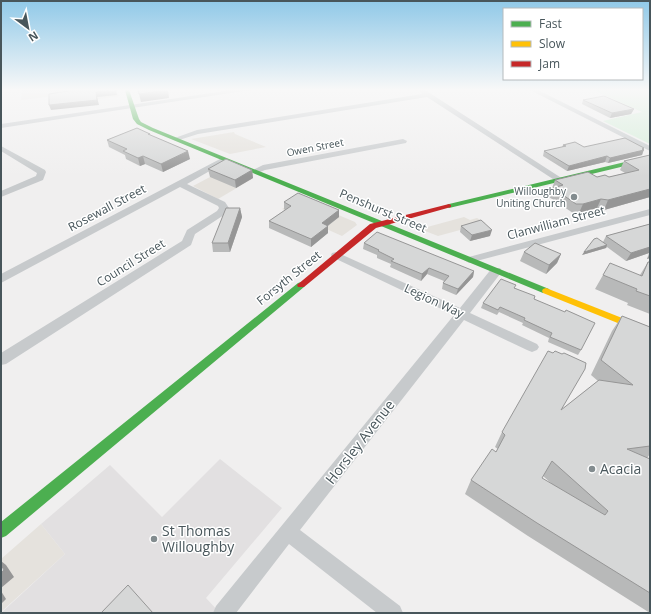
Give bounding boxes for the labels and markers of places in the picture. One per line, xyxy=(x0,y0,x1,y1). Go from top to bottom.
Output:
place label: Willoughby Uniting Church xyxy=(496,184,567,210)
marker: Willoughby Uniting Church xyxy=(569,192,579,202)
place label: Acacia xyxy=(600,459,641,478)
marker: Acacia xyxy=(587,464,597,474)
place label: St Thomas Willoughby xyxy=(162,521,235,556)
marker: St Thomas Willoughby xyxy=(149,534,159,544)

